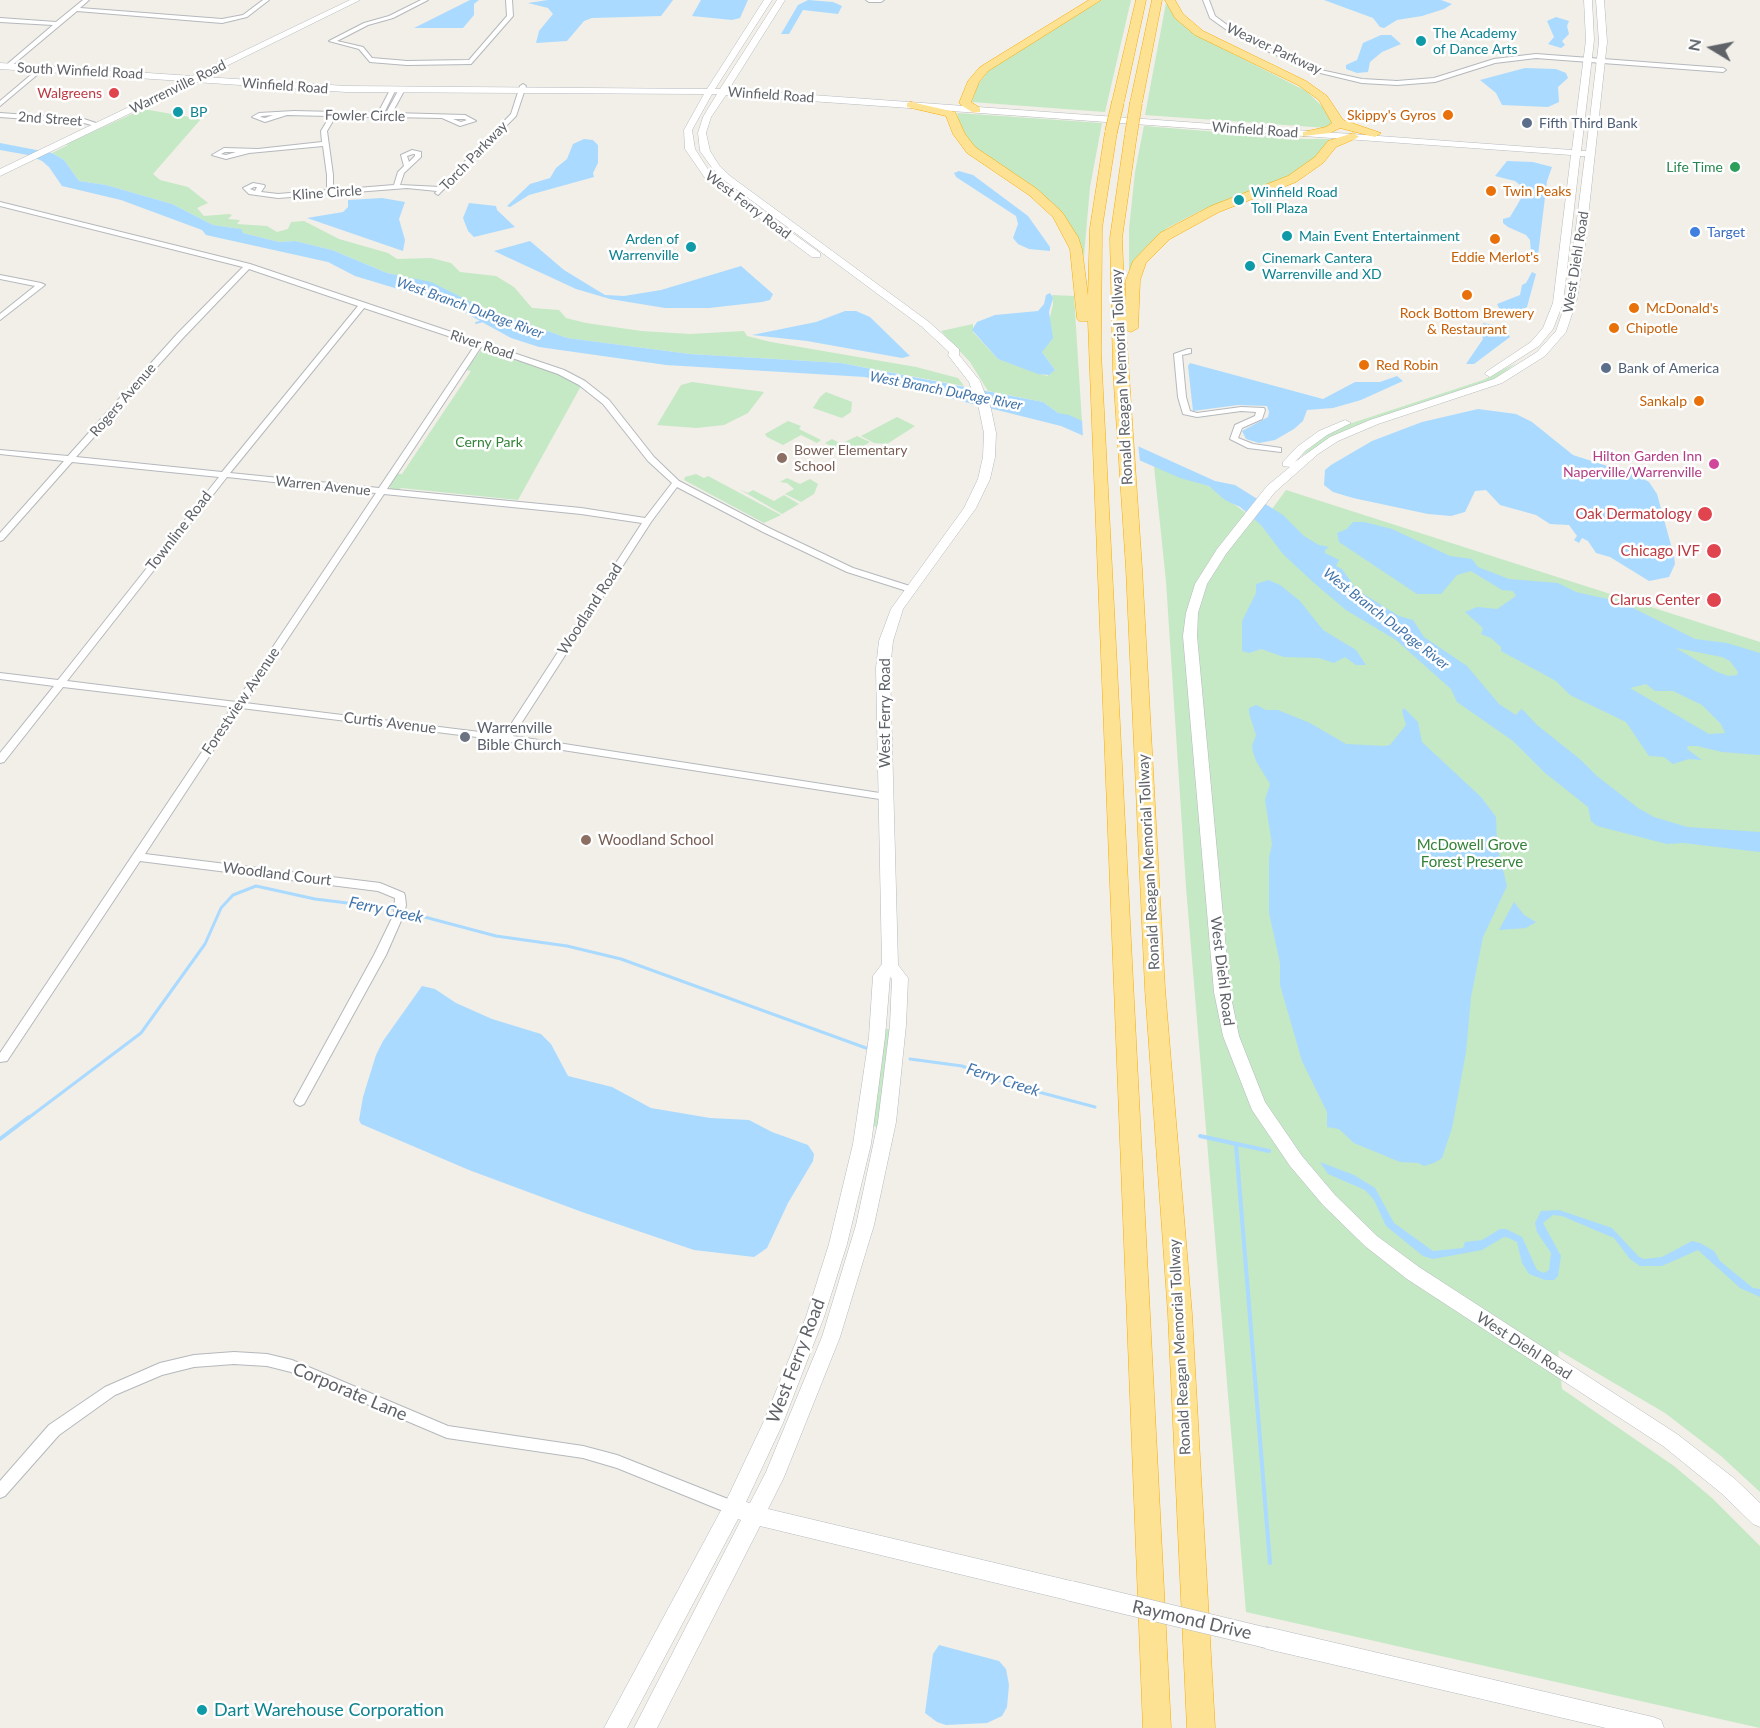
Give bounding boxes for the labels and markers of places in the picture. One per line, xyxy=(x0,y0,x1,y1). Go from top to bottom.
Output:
place label: The Academy of Dance Arts xyxy=(1433,25,1518,57)
marker: The Academy of Dance Arts xyxy=(1414,34,1428,48)
place label: Walgreens xyxy=(37,85,102,101)
marker: Walgreens xyxy=(107,86,121,100)
place label: BP xyxy=(190,104,207,120)
marker: BP xyxy=(171,105,185,119)
place label: Skippy's Gyros xyxy=(1347,107,1436,123)
marker: Skippy's Gyros xyxy=(1441,108,1455,122)
place label: Fifth Third Bank xyxy=(1539,115,1638,131)
marker: Fifth Third Bank xyxy=(1520,116,1534,130)
place label: Life Time xyxy=(1666,159,1723,175)
marker: Life Time xyxy=(1728,160,1742,174)
place label: Twin Peaks xyxy=(1503,183,1571,199)
place label: Winfield Road Toll Plaza xyxy=(1251,184,1338,216)
marker: Twin Peaks xyxy=(1484,184,1498,198)
marker: Winfield Road Toll Plaza xyxy=(1232,193,1246,207)
place label: Target xyxy=(1707,224,1745,240)
marker: Target xyxy=(1688,225,1702,239)
place label: Main Event Entertainment xyxy=(1299,228,1460,244)
marker: Main Event Entertainment xyxy=(1280,229,1294,243)
place label: Arden of Warrenville xyxy=(609,231,679,264)
marker: Eddie Merlot's xyxy=(1488,232,1502,246)
marker: Arden of Warrenville xyxy=(684,240,698,254)
place label: Eddie Merlot's xyxy=(1451,249,1539,265)
place label: Cinemark Cantera Warrenville and XD xyxy=(1262,250,1382,282)
marker: Cinemark Cantera Warrenville and XD xyxy=(1243,259,1257,273)
marker: Rock Bottom Brewery & Restaurant xyxy=(1460,288,1474,302)
place label: McDonald's xyxy=(1646,300,1719,316)
marker: McDonald's xyxy=(1627,301,1641,315)
place label: Rock Bottom Brewery & Restaurant xyxy=(1400,305,1534,338)
place label: Chipotle xyxy=(1626,320,1678,336)
marker: Chipotle xyxy=(1607,321,1621,335)
place label: Red Robin xyxy=(1376,357,1438,373)
marker: Red Robin xyxy=(1357,358,1371,372)
place label: Bank of America xyxy=(1618,360,1719,376)
marker: Bank of America xyxy=(1599,361,1613,375)
place label: Sankalp xyxy=(1640,393,1687,409)
marker: Sankalp xyxy=(1692,394,1706,408)
place label: Bower Elementary School xyxy=(794,442,907,474)
place label: Hilton Garden Inn Naperville/Warrenville xyxy=(1563,448,1702,480)
marker: Bower Elementary School xyxy=(775,451,789,465)
marker: Hilton Garden Inn Naperville/Warrenville xyxy=(1707,457,1721,471)
place label: Oak Dermatology xyxy=(1576,505,1692,523)
marker: Oak Dermatology xyxy=(1696,505,1714,523)
place label: Chicago IVF xyxy=(1621,542,1700,560)
marker: Chicago IVF xyxy=(1705,542,1723,560)
place label: Clarus Center xyxy=(1610,591,1700,609)
marker: Clarus Center xyxy=(1705,591,1723,609)
place label: Warrenville Bible Church xyxy=(477,719,561,754)
marker: Warrenville Bible Church xyxy=(458,730,472,744)
place label: Woodland School xyxy=(598,831,714,849)
marker: Woodland School xyxy=(579,833,593,847)
place label: Dart Warehouse Corporation xyxy=(214,1699,444,1721)
marker: Dart Warehouse Corporation xyxy=(195,1703,209,1717)

